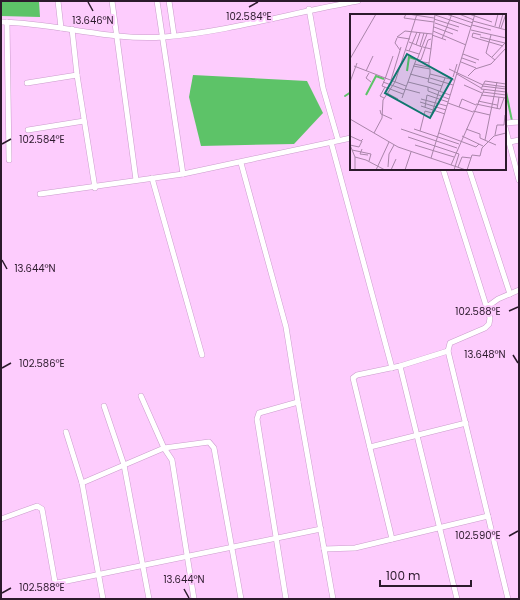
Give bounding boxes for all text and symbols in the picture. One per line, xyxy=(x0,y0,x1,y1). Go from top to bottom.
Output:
text: 102.584°E xyxy=(226,9,272,24)
text: 13.646°N xyxy=(72,13,114,28)
inset map xyxy=(350,14,506,170)
text: 102.584°E xyxy=(19,132,65,147)
text: 13.644°N xyxy=(14,261,56,276)
text: 102.588°E xyxy=(455,304,501,319)
text: 13.648°N xyxy=(464,347,506,362)
text: 102.586°E xyxy=(19,356,65,371)
text: 102.590°E xyxy=(455,528,501,543)
scale bar xyxy=(380,562,471,588)
text: 100 m xyxy=(386,567,420,584)
text: 13.644°N xyxy=(163,572,205,587)
text: 102.588°E xyxy=(19,580,65,595)

